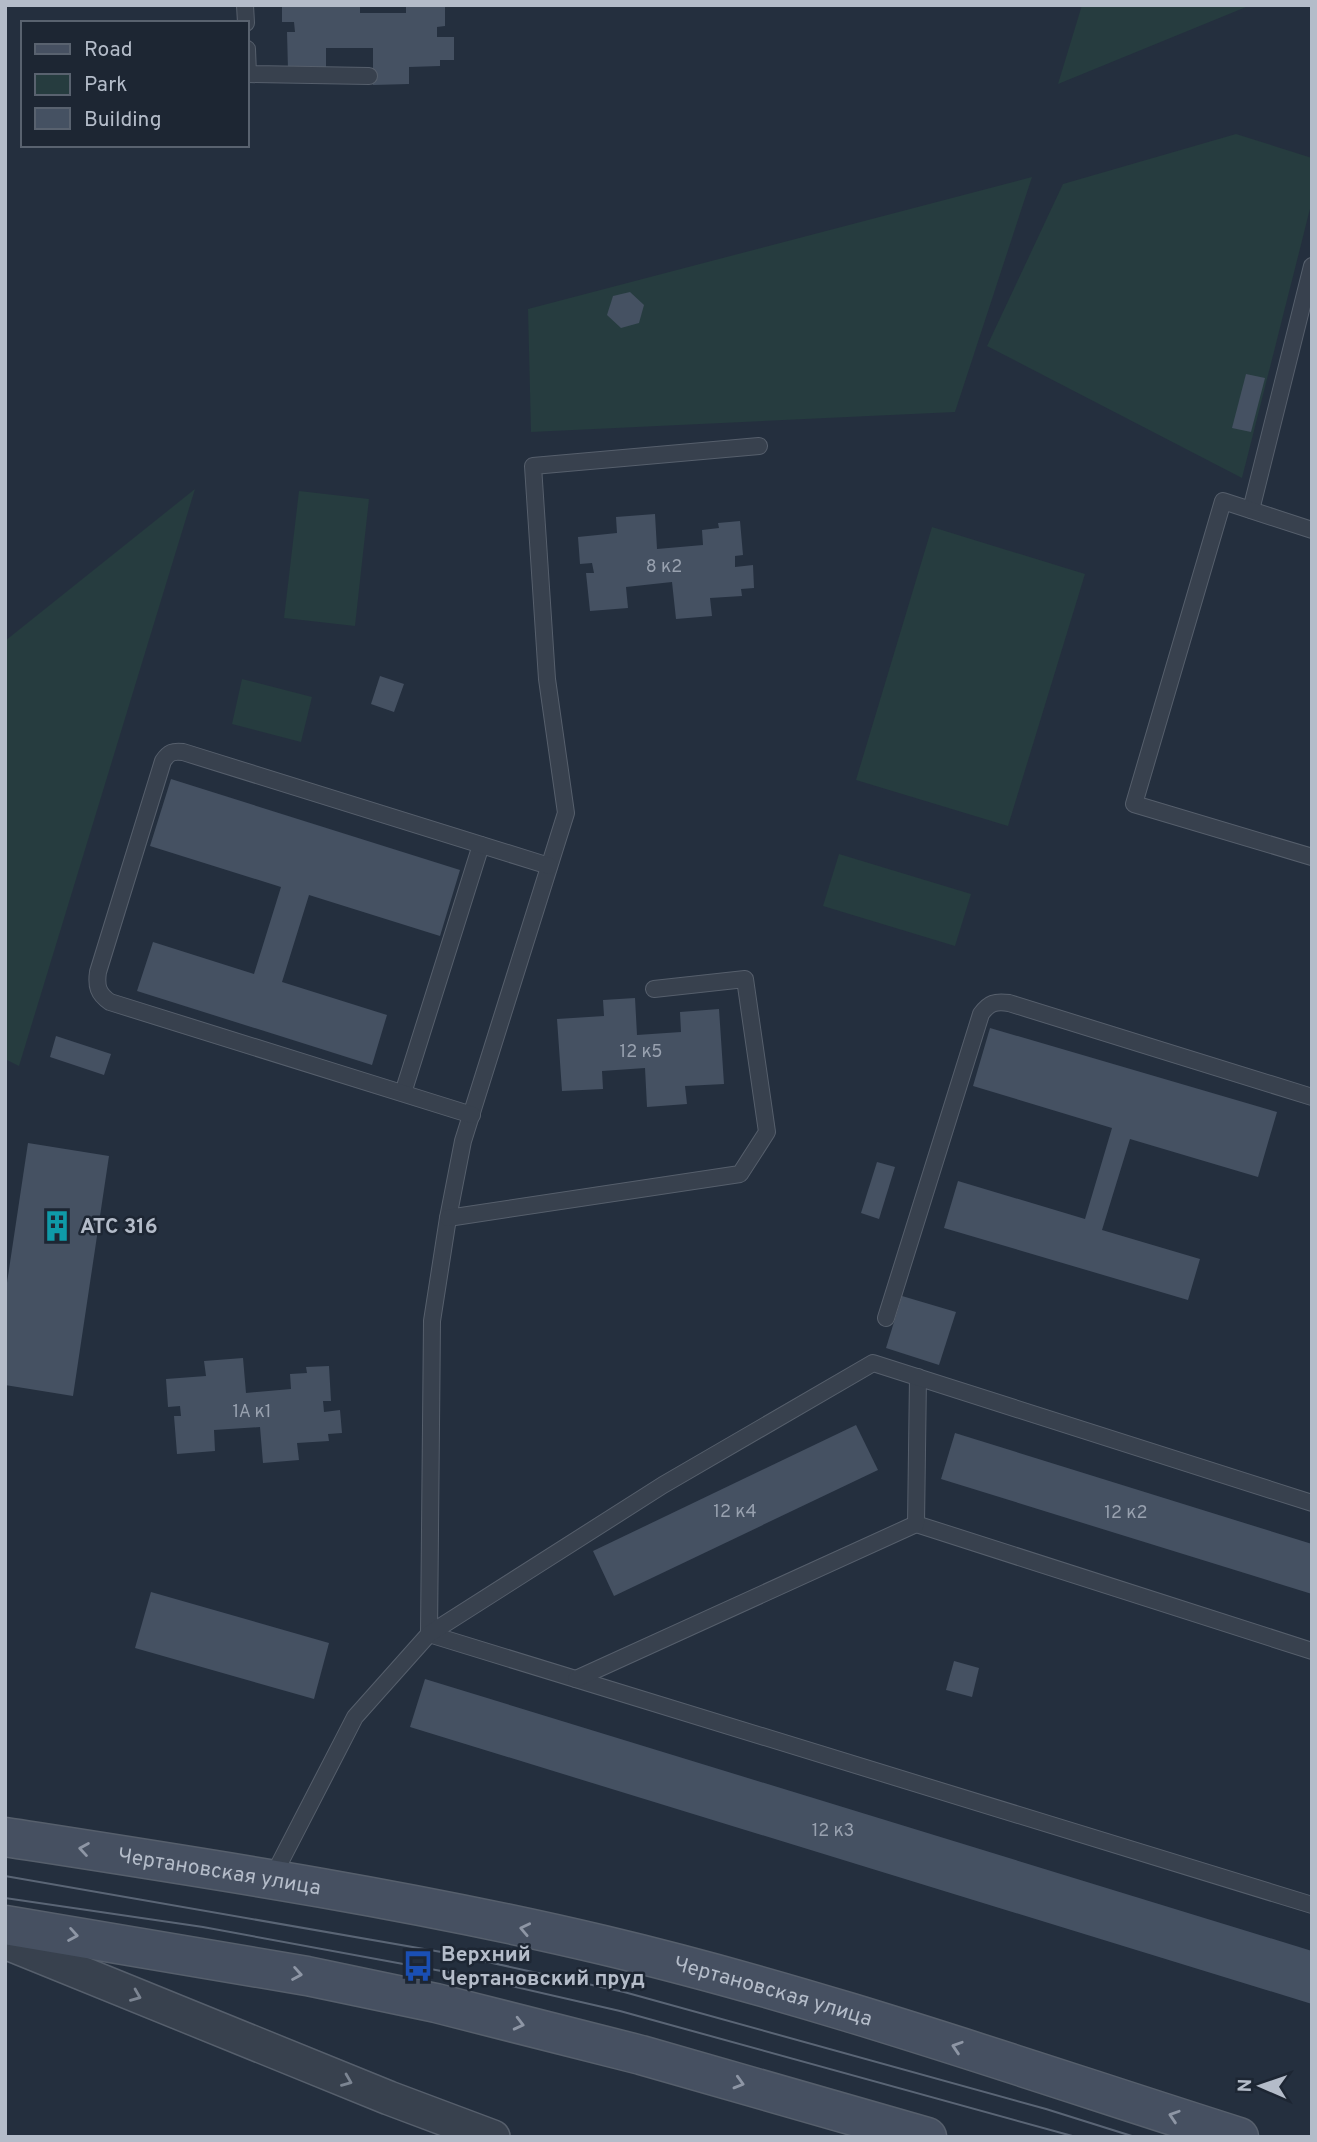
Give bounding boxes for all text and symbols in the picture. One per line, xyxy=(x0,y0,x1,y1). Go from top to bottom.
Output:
legend xyxy=(21,21,248,147)
text: Road xyxy=(84,37,133,64)
text: Park xyxy=(84,72,127,99)
text: Building xyxy=(84,107,162,134)
house number: 8 к2 xyxy=(646,556,682,579)
house number: 12 к5 xyxy=(619,1041,663,1064)
building icon: АТС 316 xyxy=(40,1209,74,1243)
place label: АТС 316 xyxy=(80,1214,158,1241)
house number: 1А к1 xyxy=(233,1401,271,1424)
house number: 12 к4 xyxy=(713,1501,757,1524)
house number: 12 к2 xyxy=(1104,1502,1148,1525)
house number: 12 к3 xyxy=(812,1820,854,1843)
one-way arrow xyxy=(78,1842,90,1857)
street label: Чертановская улица xyxy=(116,1843,323,1903)
one-way arrow xyxy=(519,1922,531,1937)
one-way arrow xyxy=(67,1927,79,1942)
place label: Верхний Чертановский пруд xyxy=(441,1942,645,1993)
bus stop icon: Верхний Чертановский пруд xyxy=(401,1949,435,1983)
street label: Чертановская улица xyxy=(670,1951,875,2034)
one-way arrow xyxy=(291,1966,303,1981)
one-way arrow xyxy=(130,1988,142,2002)
one-way arrow xyxy=(513,2016,525,2030)
one-way arrow xyxy=(951,2041,963,2056)
north arrow xyxy=(1226,2051,1296,2121)
one-way arrow xyxy=(340,2073,353,2087)
one-way arrow xyxy=(732,2074,744,2089)
text: N xyxy=(1234,2078,1258,2093)
one-way arrow xyxy=(1168,2110,1180,2124)

